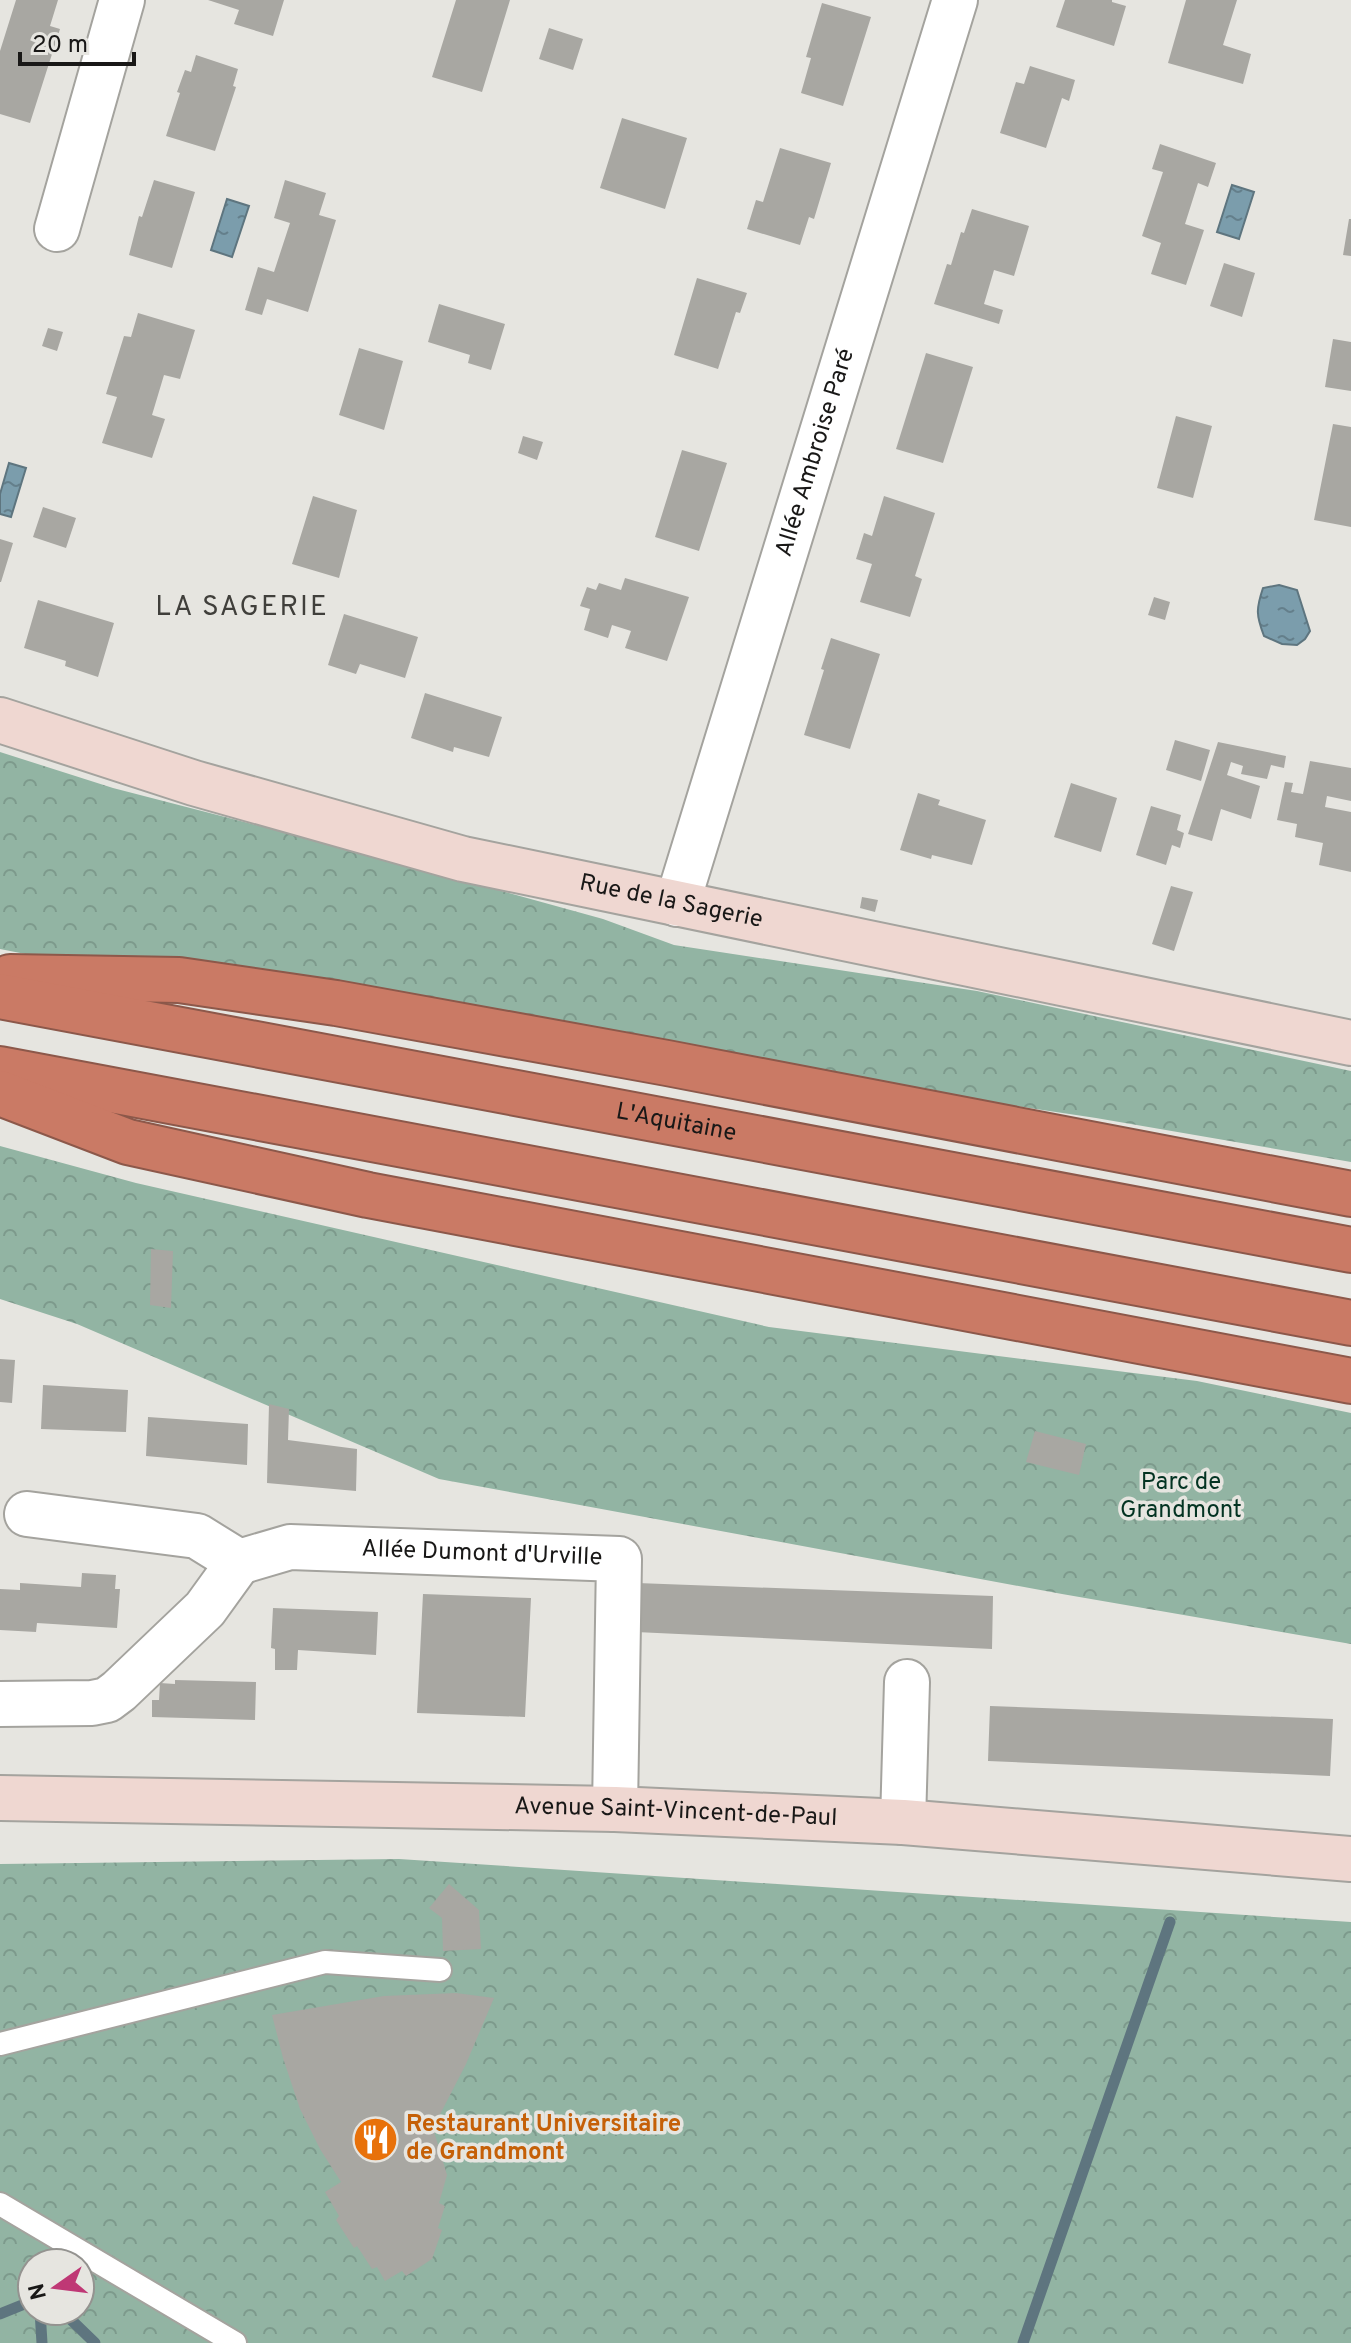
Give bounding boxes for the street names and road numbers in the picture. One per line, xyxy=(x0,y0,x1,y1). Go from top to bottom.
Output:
street label: Allée Ambroise Paré xyxy=(770,345,862,561)
street label: Rue de la Sagerie xyxy=(577,869,765,936)
street label: L'Aquitaine xyxy=(613,1097,739,1149)
street label: Allée Dumont d'Urville xyxy=(361,1535,603,1573)
street label: Avenue Saint-Vincent-de-Paul xyxy=(514,1792,838,1834)

